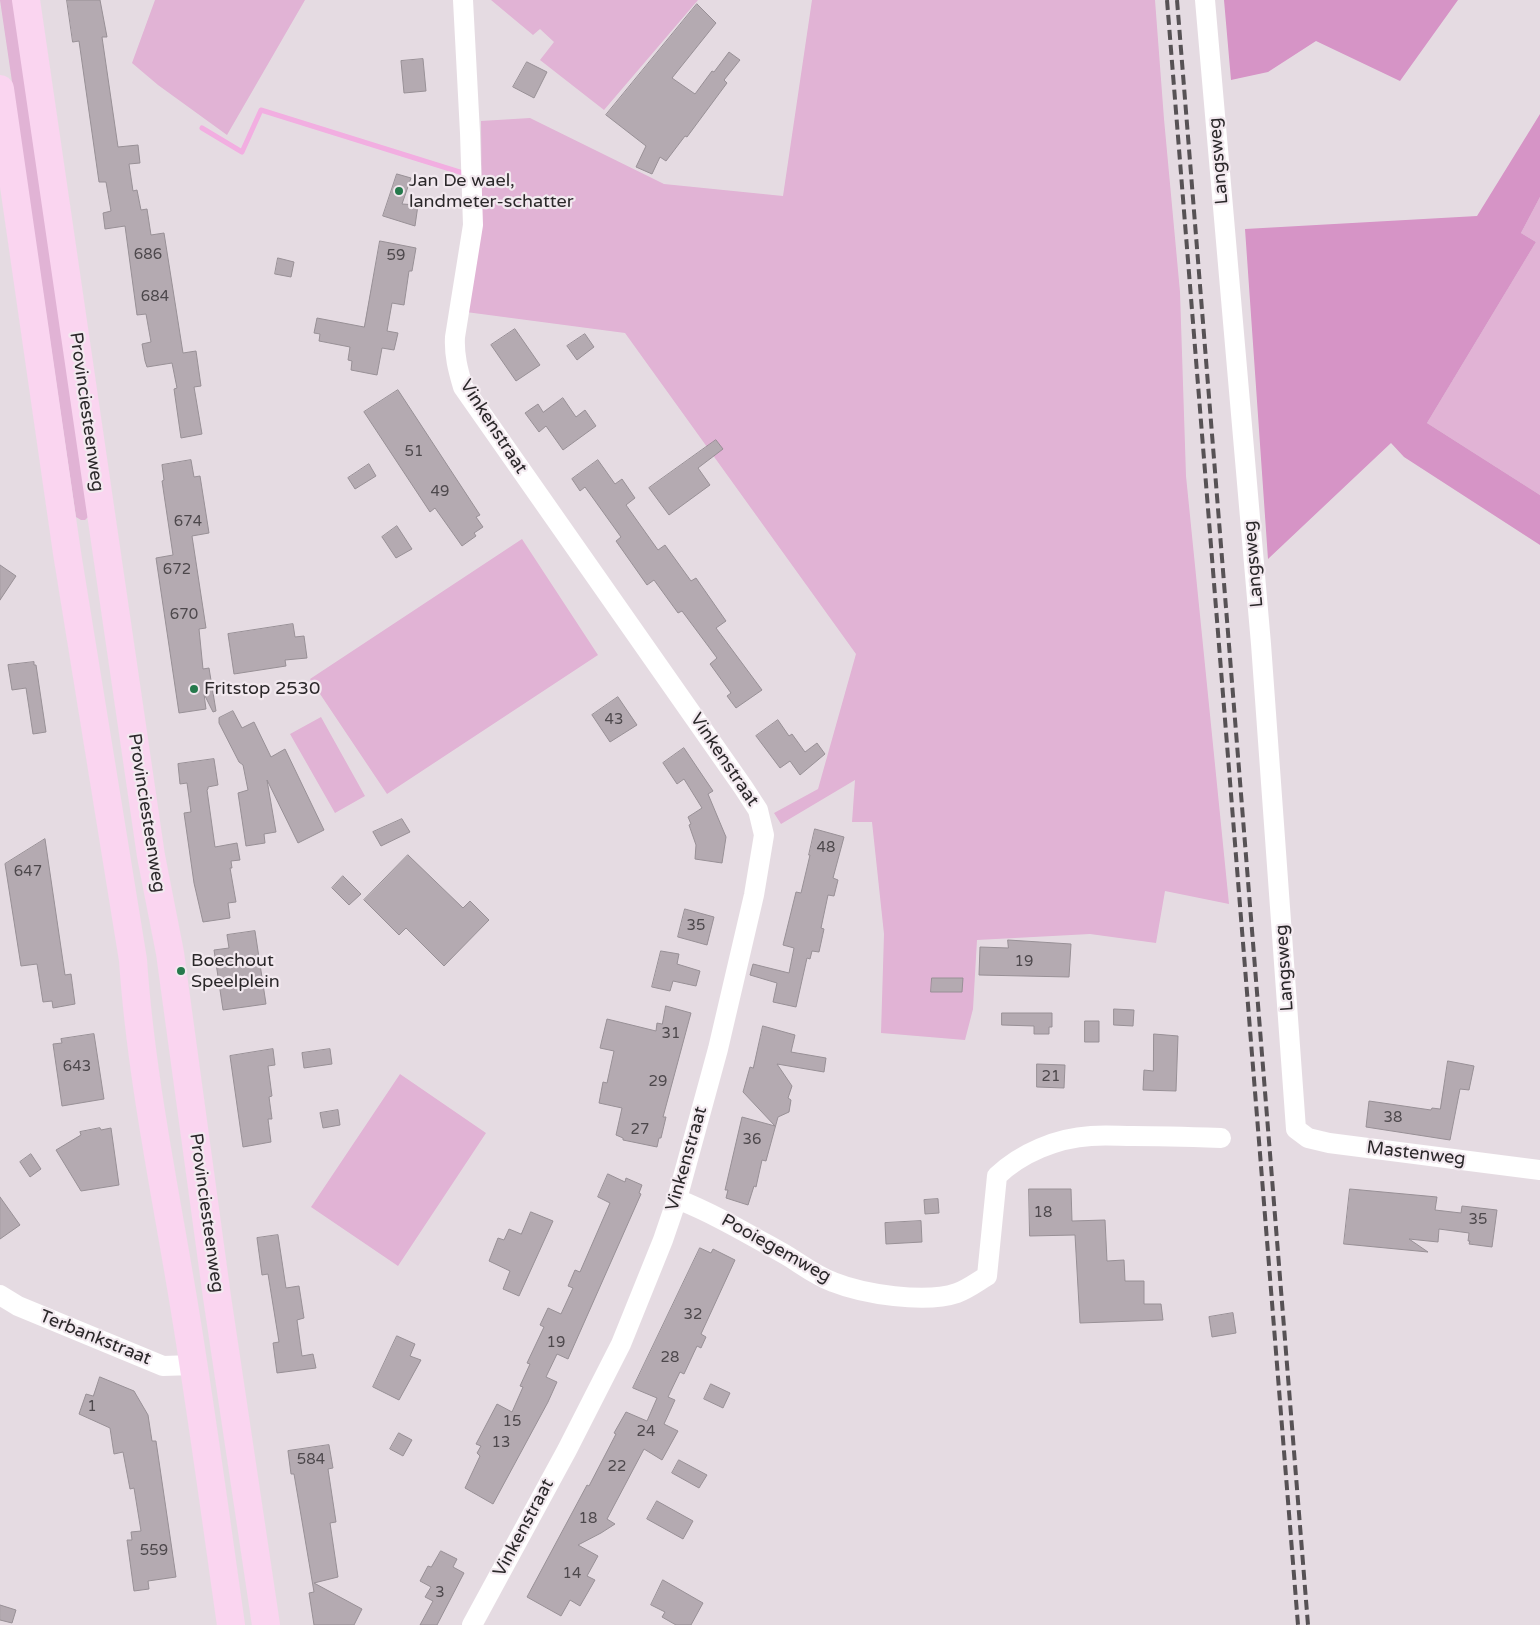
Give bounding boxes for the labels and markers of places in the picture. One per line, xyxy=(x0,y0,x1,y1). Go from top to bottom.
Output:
place label: Jan De wael, landmeter-schatter xyxy=(409,170,574,212)
marker: Jan De wael, landmeter-schatter xyxy=(393,185,405,197)
place label: Fritstop 2530 xyxy=(204,678,320,700)
marker: Fritstop 2530 xyxy=(188,683,200,695)
place label: Boechout Speelplein xyxy=(191,950,280,992)
marker: Boechout Speelplein xyxy=(175,965,187,977)

